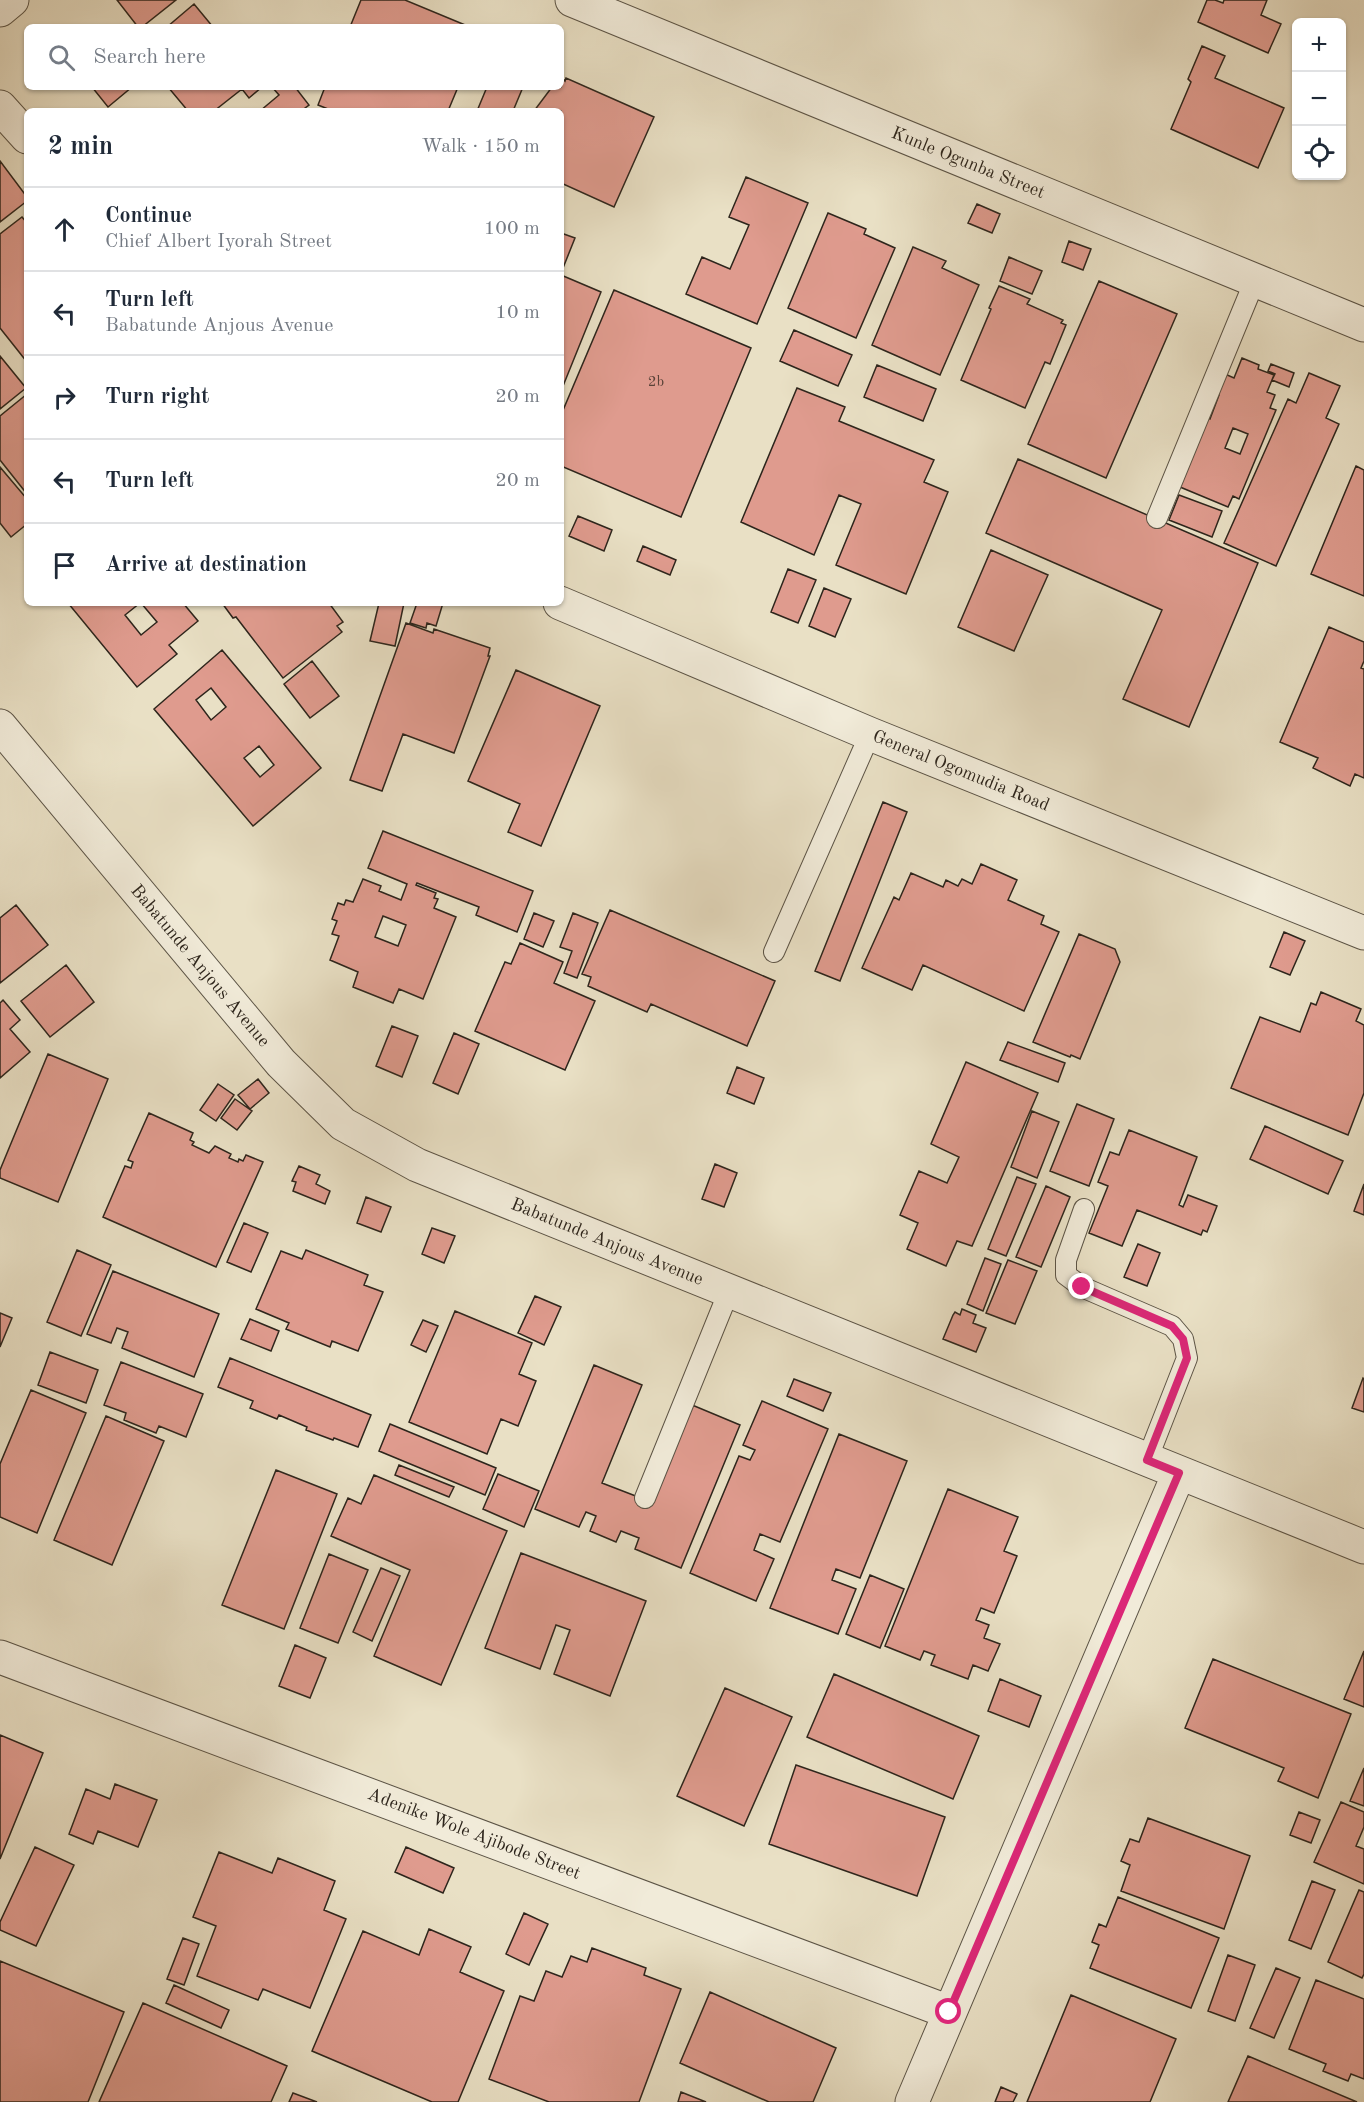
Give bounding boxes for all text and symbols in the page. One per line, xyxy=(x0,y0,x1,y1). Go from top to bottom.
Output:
map controls xyxy=(1292,18,1346,180)
button: + xyxy=(1292,18,1346,72)
search box xyxy=(24,24,564,90)
icon: search xyxy=(45,41,78,74)
text: Search here xyxy=(93,46,206,68)
button: − xyxy=(1292,72,1346,126)
street label: Kunle Ogunba Street xyxy=(889,124,1047,202)
button: locate xyxy=(1292,126,1346,180)
text: 2 min xyxy=(48,134,113,160)
text: Walk · 150 m xyxy=(421,137,540,157)
text: Continue xyxy=(105,205,192,227)
icon: ahead xyxy=(48,213,81,246)
text: 100 m xyxy=(484,219,540,239)
text: Chief Albert Iyorah Street xyxy=(105,232,332,252)
text: Turn left xyxy=(105,289,194,311)
icon: left xyxy=(48,297,81,330)
text: 10 m xyxy=(495,303,540,323)
text: Babatunde Anjous Avenue xyxy=(105,316,333,336)
house number: 2b xyxy=(648,375,664,390)
icon: right xyxy=(48,381,81,414)
text: Turn right xyxy=(105,386,209,408)
text: 20 m xyxy=(495,387,540,407)
icon: left xyxy=(48,465,81,498)
text: Turn left xyxy=(105,470,194,492)
text: 20 m xyxy=(495,471,540,491)
icon: arrive xyxy=(48,549,81,582)
text: Arrive at destination xyxy=(105,554,307,576)
street label: General Ogomudia Road xyxy=(870,727,1052,815)
street label: Babatunde Anjous Avenue xyxy=(127,881,273,1051)
street label: Babatunde Anjous Avenue xyxy=(508,1195,706,1289)
route end xyxy=(1068,1273,1094,1299)
street label: Adenike Wole Ajibode Street xyxy=(365,1785,583,1883)
route start xyxy=(935,1998,961,2024)

